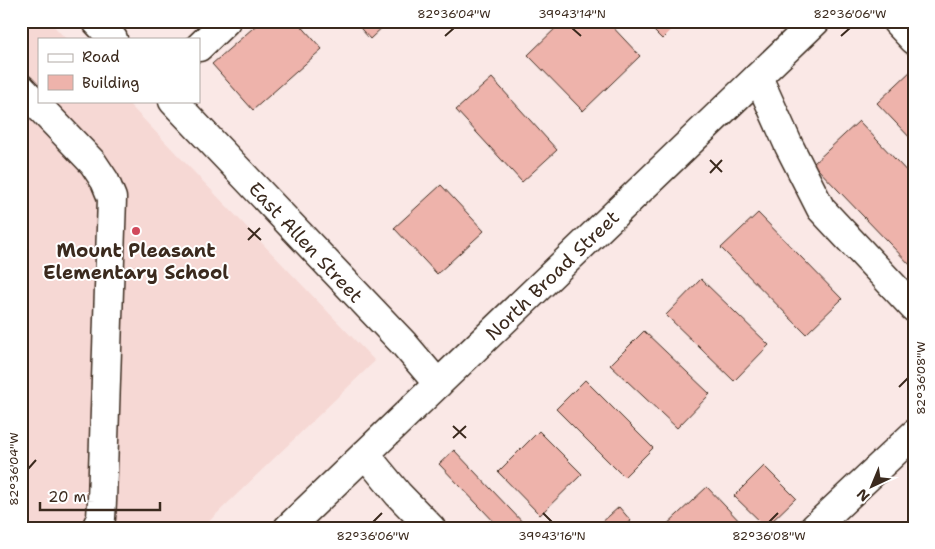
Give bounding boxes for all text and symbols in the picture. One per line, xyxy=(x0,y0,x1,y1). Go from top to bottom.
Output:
text: 82°36'04"W xyxy=(417,6,491,22)
text: 39°43'14"N xyxy=(538,6,606,22)
text: 82°36'06"W xyxy=(813,6,887,22)
legend xyxy=(38,38,200,102)
text: Road xyxy=(82,47,120,67)
text: Building xyxy=(82,73,139,93)
street label: East Allen Street xyxy=(243,177,368,308)
street label: North Broad Street xyxy=(480,205,625,346)
marker: Mount Pleasant Elementary School xyxy=(130,225,142,237)
place label: Mount Pleasant Elementary School xyxy=(43,238,229,285)
text: 82°36'08"W xyxy=(913,341,929,415)
text: 82°36'04"W xyxy=(6,432,22,506)
north arrow xyxy=(848,462,898,512)
scale bar xyxy=(40,479,160,511)
text: N xyxy=(853,485,873,506)
text: 20 m xyxy=(48,487,87,507)
text: 82°36'06"W xyxy=(336,528,410,544)
text: 39°43'16"N xyxy=(518,528,586,544)
text: 82°36'08"W xyxy=(732,528,806,544)

